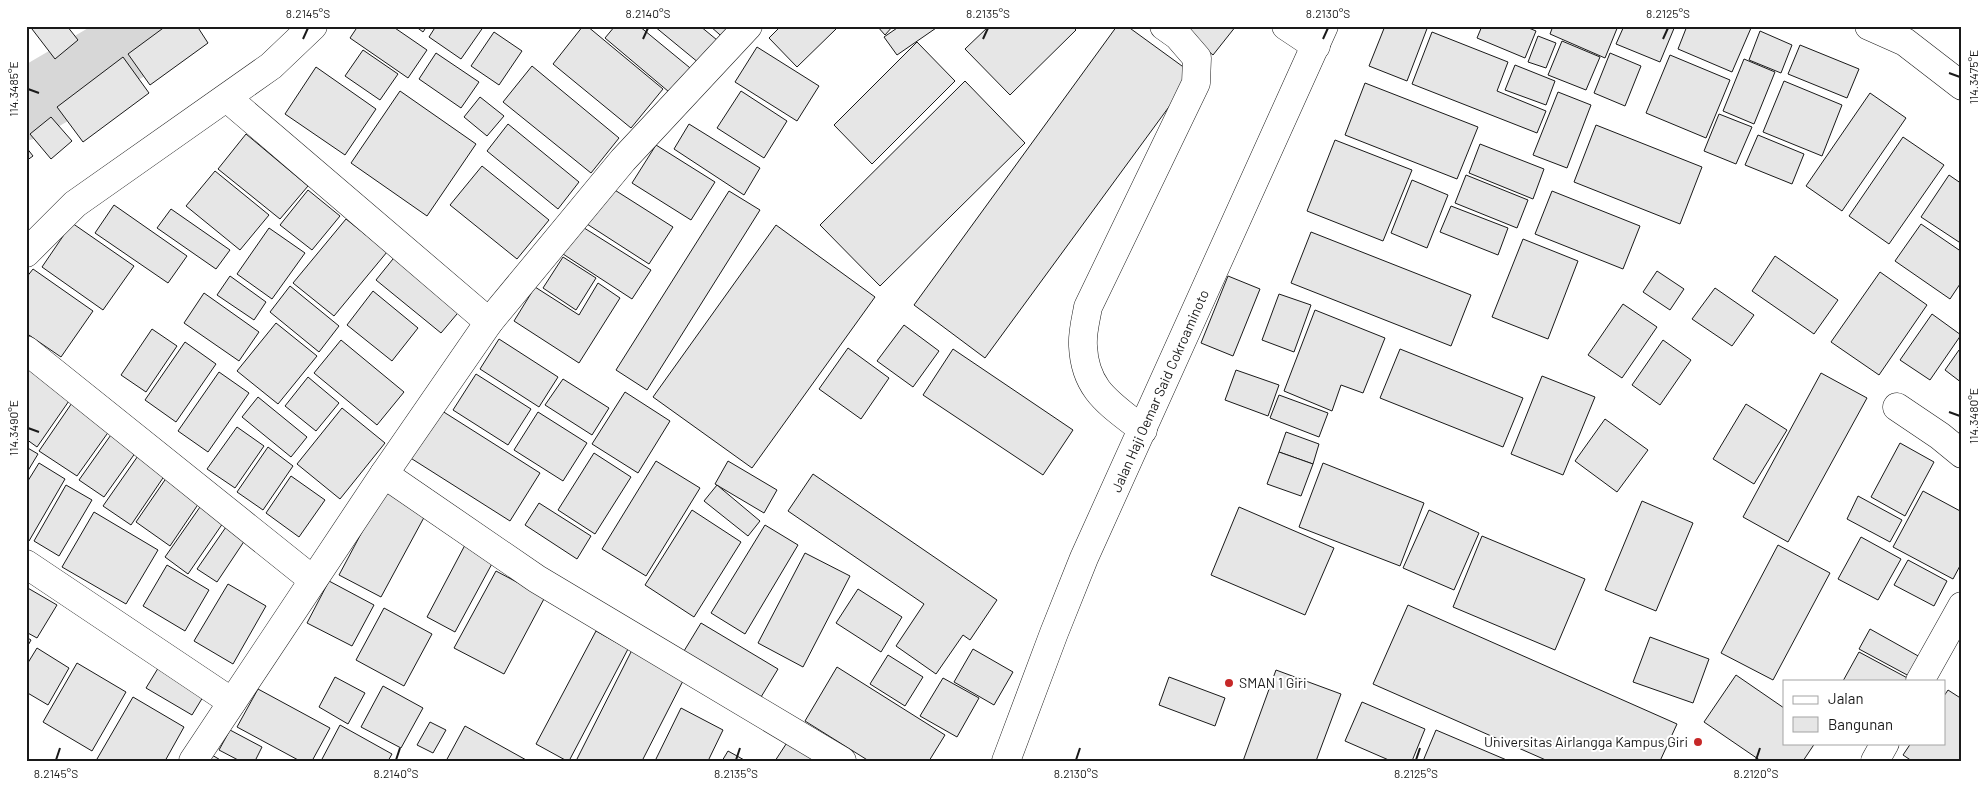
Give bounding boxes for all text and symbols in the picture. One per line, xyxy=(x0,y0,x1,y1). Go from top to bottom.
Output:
text: 8.2145°S xyxy=(286,6,330,20)
text: 8.2140°S xyxy=(625,6,671,20)
text: 8.2135°S xyxy=(966,6,1010,20)
text: 8.2130°S xyxy=(1306,6,1350,20)
text: 8.2125°S xyxy=(1646,6,1690,20)
text: 114.3475°E xyxy=(1966,50,1980,104)
text: 114.3485°E xyxy=(6,61,20,117)
street label: Jalan Haji Oemar Said Cokroaminoto xyxy=(1107,287,1212,495)
text: 114.3480°E xyxy=(1966,388,1980,444)
text: 114.3490°E xyxy=(6,400,20,456)
place label: SMAN 1 Giri xyxy=(1239,674,1306,691)
marker: SMAN 1 Giri xyxy=(1223,677,1235,689)
legend xyxy=(1783,680,1946,744)
text: Jalan xyxy=(1828,689,1864,707)
text: Bangunan xyxy=(1828,715,1893,733)
place label: Universitas Airlangga Kampus Giri xyxy=(1484,733,1688,750)
marker: Universitas Airlangga Kampus Giri xyxy=(1692,736,1704,748)
text: 8.2145°S xyxy=(34,766,78,780)
text: 8.2140°S xyxy=(373,766,419,780)
text: 8.2135°S xyxy=(714,766,758,780)
text: 8.2130°S xyxy=(1054,766,1098,780)
text: 8.2125°S xyxy=(1394,766,1438,780)
text: 8.2120°S xyxy=(1734,766,1778,780)

